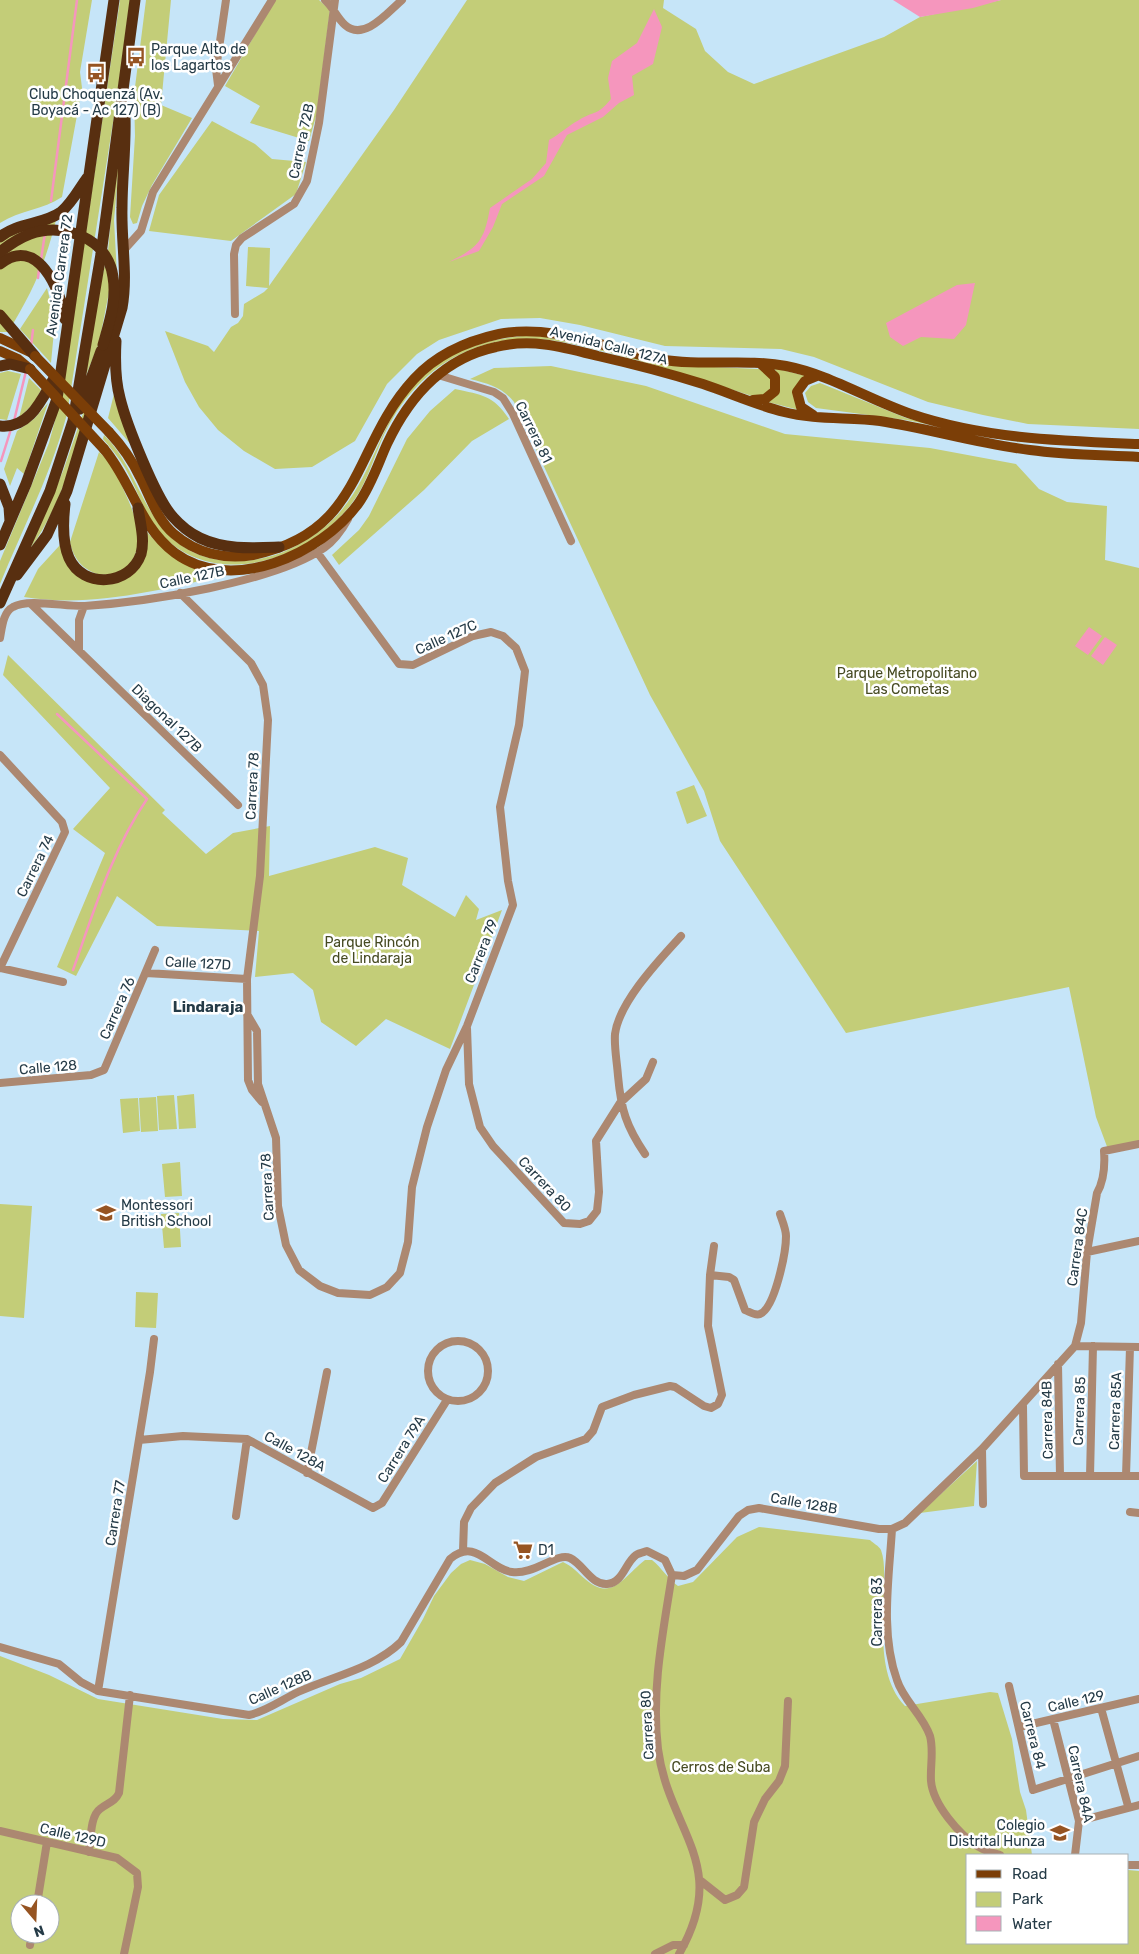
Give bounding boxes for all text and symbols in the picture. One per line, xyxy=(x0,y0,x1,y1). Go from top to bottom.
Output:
place label: Parque Alto de los Lagartos xyxy=(151,41,246,74)
bus stop icon: Parque Alto de los Lagartos xyxy=(125,46,147,68)
bus stop icon: Club Choquenzá (Av. Boyacá - Ac 127) (B) xyxy=(85,62,107,84)
place label: Club Choquenzá (Av. Boyacá - Ac 127) (B) xyxy=(29,86,163,119)
street label: Carrera 72B xyxy=(285,102,318,180)
street label: Avenida Carrera 72 xyxy=(43,213,76,337)
street label: Avenida Calle 127A xyxy=(548,323,670,368)
street label: Carrera 81 xyxy=(511,399,556,466)
street label: Calle 127B xyxy=(158,562,226,593)
street label: Calle 127C xyxy=(413,616,480,659)
park label: Parque Metropolitano Las Cometas xyxy=(837,665,977,698)
street label: Diagonal 127B xyxy=(128,681,205,756)
street label: Carrera 78 xyxy=(242,752,263,820)
street label: Carrera 74 xyxy=(13,832,58,900)
street label: Carrera 79 xyxy=(461,917,501,986)
park label: Parque Rincón de Lindaraja xyxy=(324,934,420,967)
street label: Calle 127D xyxy=(164,953,231,974)
street label: Carrera 76 xyxy=(96,974,139,1042)
district label: Lindaraja xyxy=(173,998,243,1016)
street label: Calle 128 xyxy=(18,1056,78,1079)
street label: Carrera 78 xyxy=(257,1153,278,1221)
street label: Carrera 80 xyxy=(515,1153,575,1216)
place label: Montessori British School xyxy=(121,1197,211,1230)
school or university icon: Montessori British School xyxy=(95,1202,117,1224)
street label: Carrera 84C xyxy=(1064,1207,1091,1287)
street label: Carrera 85A xyxy=(1106,1371,1125,1450)
street label: Carrera 85 xyxy=(1070,1376,1089,1446)
street label: Carrera 84B xyxy=(1038,1380,1057,1459)
street label: Carrera 79A xyxy=(374,1412,429,1486)
street label: Calle 128A xyxy=(261,1428,329,1476)
street label: Carrera 77 xyxy=(102,1479,129,1547)
street label: Calle 128B xyxy=(769,1489,839,1518)
supermarket icon: D1 xyxy=(512,1539,534,1561)
place label: D1 xyxy=(538,1542,554,1559)
street label: Carrera 83 xyxy=(869,1577,886,1647)
street label: Calle 128B xyxy=(246,1666,315,1709)
street label: Calle 129 xyxy=(1046,1687,1106,1716)
street label: Carrera 80 xyxy=(637,1690,658,1760)
street label: Carrera 84 xyxy=(1016,1699,1049,1771)
street label: Carrera 84A xyxy=(1064,1744,1097,1825)
park label: Cerros de Suba xyxy=(671,1759,771,1776)
place label: Colegio Distrital Hunza xyxy=(949,1817,1045,1850)
street label: Calle 129D xyxy=(38,1820,108,1851)
school or university icon: Colegio Distrital Hunza xyxy=(1049,1822,1071,1844)
legend xyxy=(966,1854,1129,1944)
text: Road xyxy=(1012,1865,1048,1883)
text: Park xyxy=(1012,1890,1043,1908)
north arrow xyxy=(10,1894,60,1944)
text: Water xyxy=(1012,1915,1052,1933)
text: N xyxy=(32,1921,47,1940)

